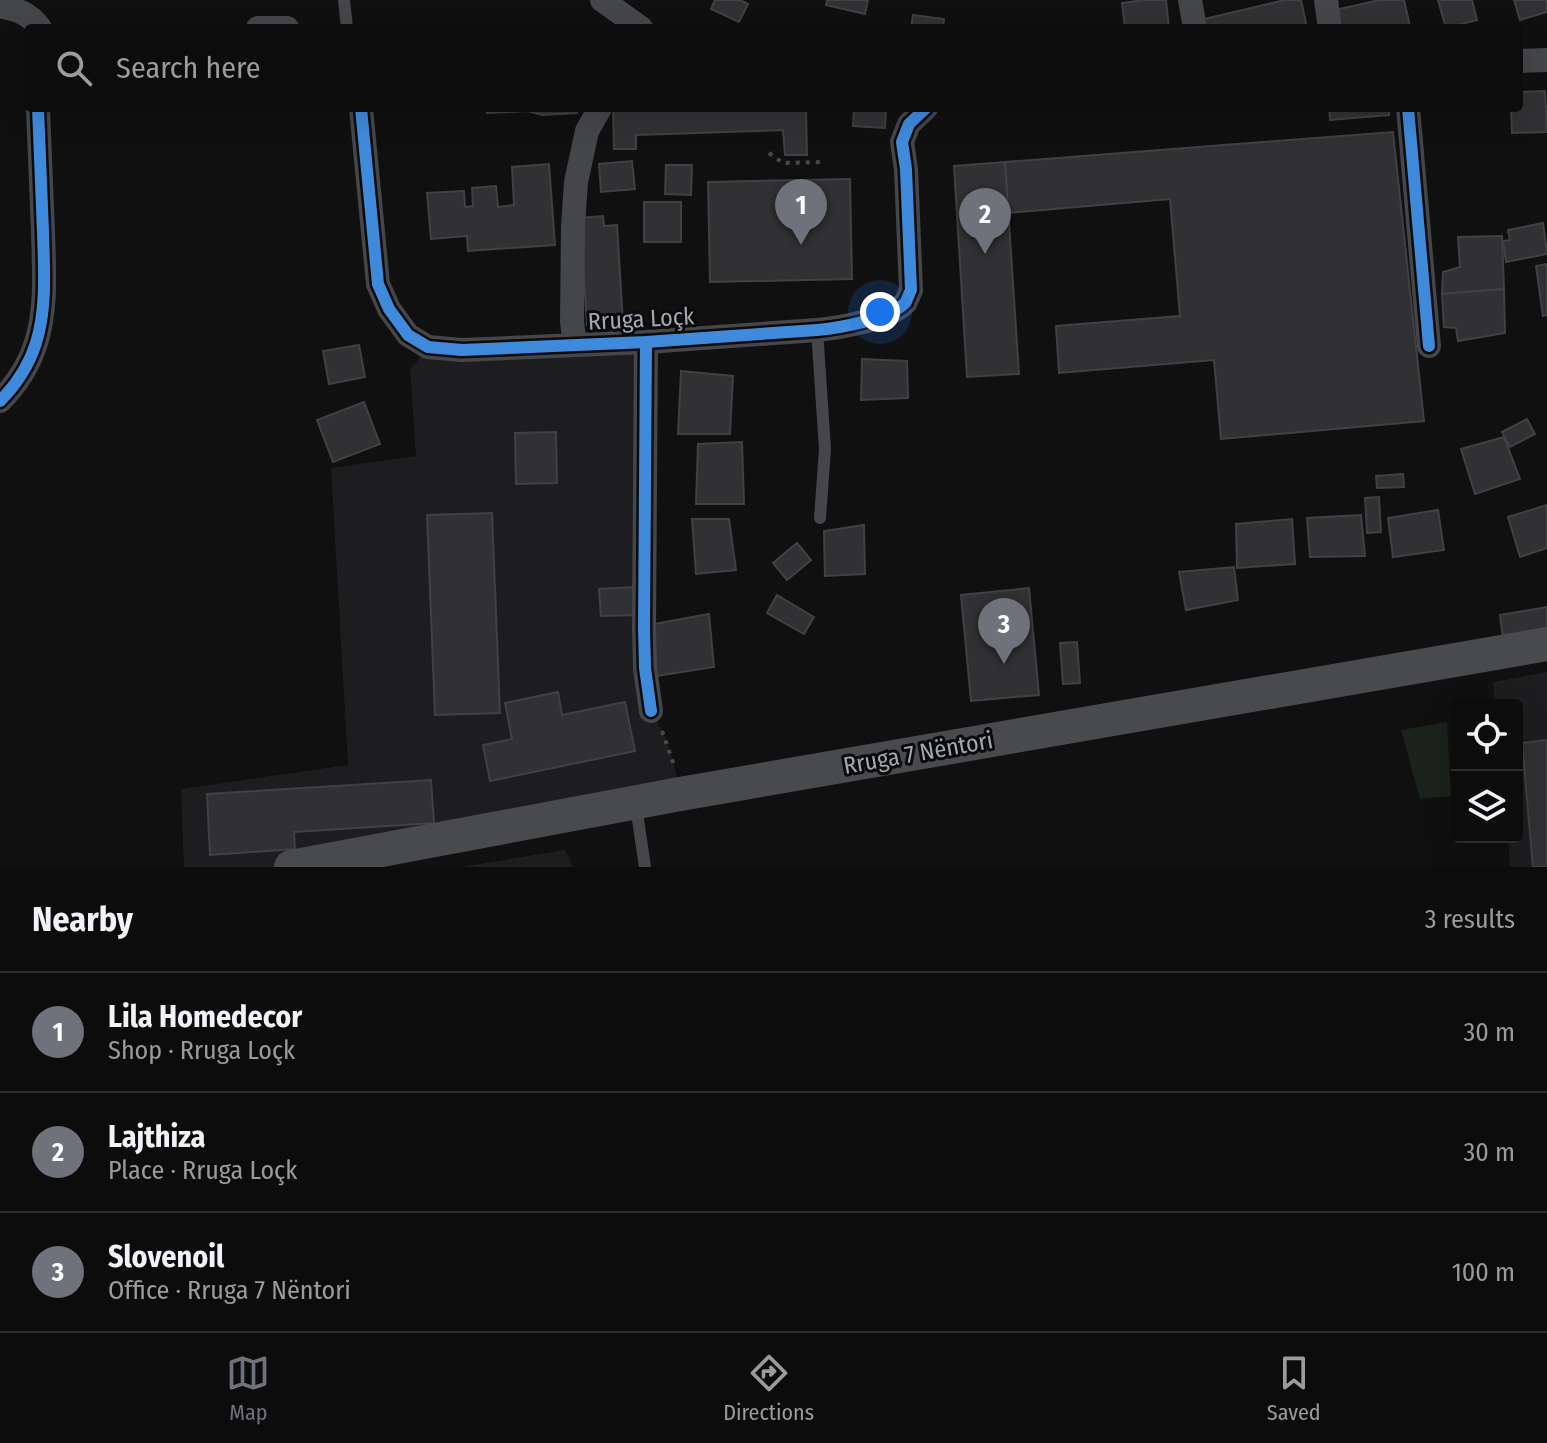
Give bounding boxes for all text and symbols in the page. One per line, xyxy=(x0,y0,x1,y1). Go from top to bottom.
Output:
search box xyxy=(24,24,1523,112)
icon: search xyxy=(52,46,96,90)
text: Search here xyxy=(116,50,261,86)
pin: 1 xyxy=(775,179,827,245)
pin: 2 xyxy=(959,188,1011,254)
your location xyxy=(860,292,900,332)
street label: Rruga Loçk xyxy=(587,302,696,336)
pin: 3 xyxy=(978,598,1030,664)
map controls xyxy=(1451,699,1523,843)
button: locate xyxy=(1451,699,1523,771)
street label: Rruga 7 Nëntori xyxy=(841,726,995,780)
button: layers xyxy=(1451,771,1523,843)
text: Nearby xyxy=(32,899,133,940)
text: 3 results xyxy=(1425,904,1515,935)
text: Lila Homedecor xyxy=(108,999,302,1035)
text: 1 xyxy=(53,1017,64,1048)
text: 30 m xyxy=(1464,1017,1515,1048)
text: Shop · Rruga Loçk xyxy=(108,1035,295,1066)
text: Lajthiza xyxy=(108,1119,205,1155)
text: 2 xyxy=(52,1137,64,1168)
text: 30 m xyxy=(1464,1137,1515,1168)
text: Place · Rruga Loçk xyxy=(108,1155,297,1186)
text: Slovenoil xyxy=(108,1239,224,1275)
text: 3 xyxy=(52,1257,64,1288)
text: 100 m xyxy=(1452,1257,1515,1288)
text: Office · Rruga 7 Nëntori xyxy=(108,1275,351,1306)
tab: Map xyxy=(226,1351,270,1426)
tab: Directions xyxy=(723,1351,814,1426)
tab: Saved xyxy=(1267,1351,1321,1426)

